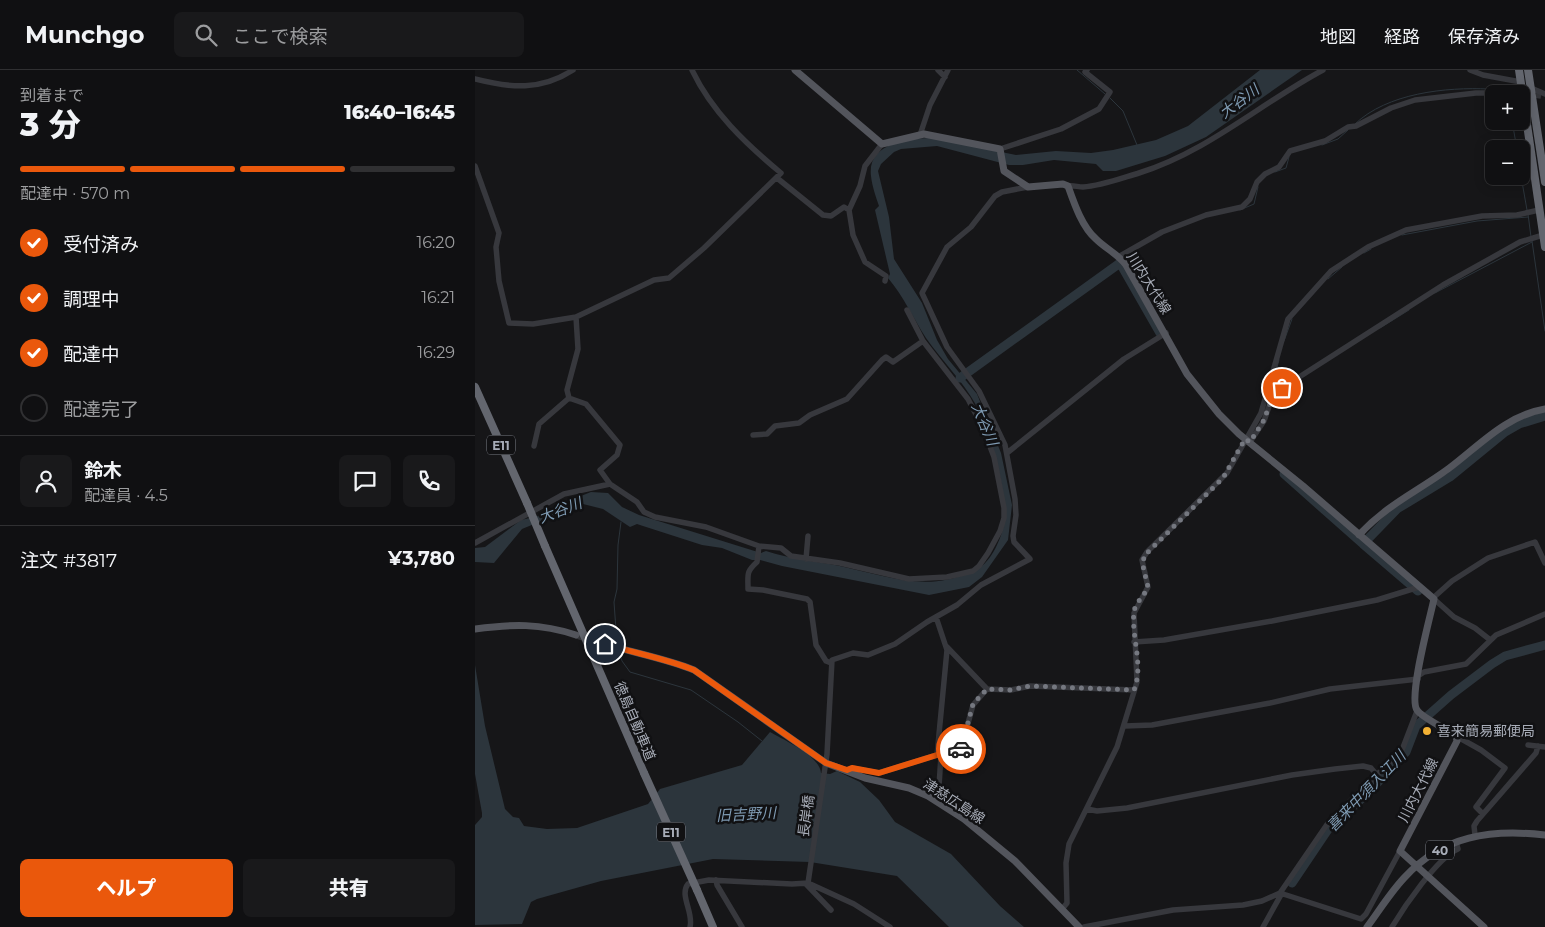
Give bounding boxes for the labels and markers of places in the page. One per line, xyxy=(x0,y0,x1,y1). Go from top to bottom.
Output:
pin xyxy=(1261,367,1303,409)
pin xyxy=(584,623,626,665)
place label: 喜来簡易郵便局 xyxy=(1437,722,1535,740)
marker: 喜来簡易郵便局 xyxy=(1421,725,1433,737)

